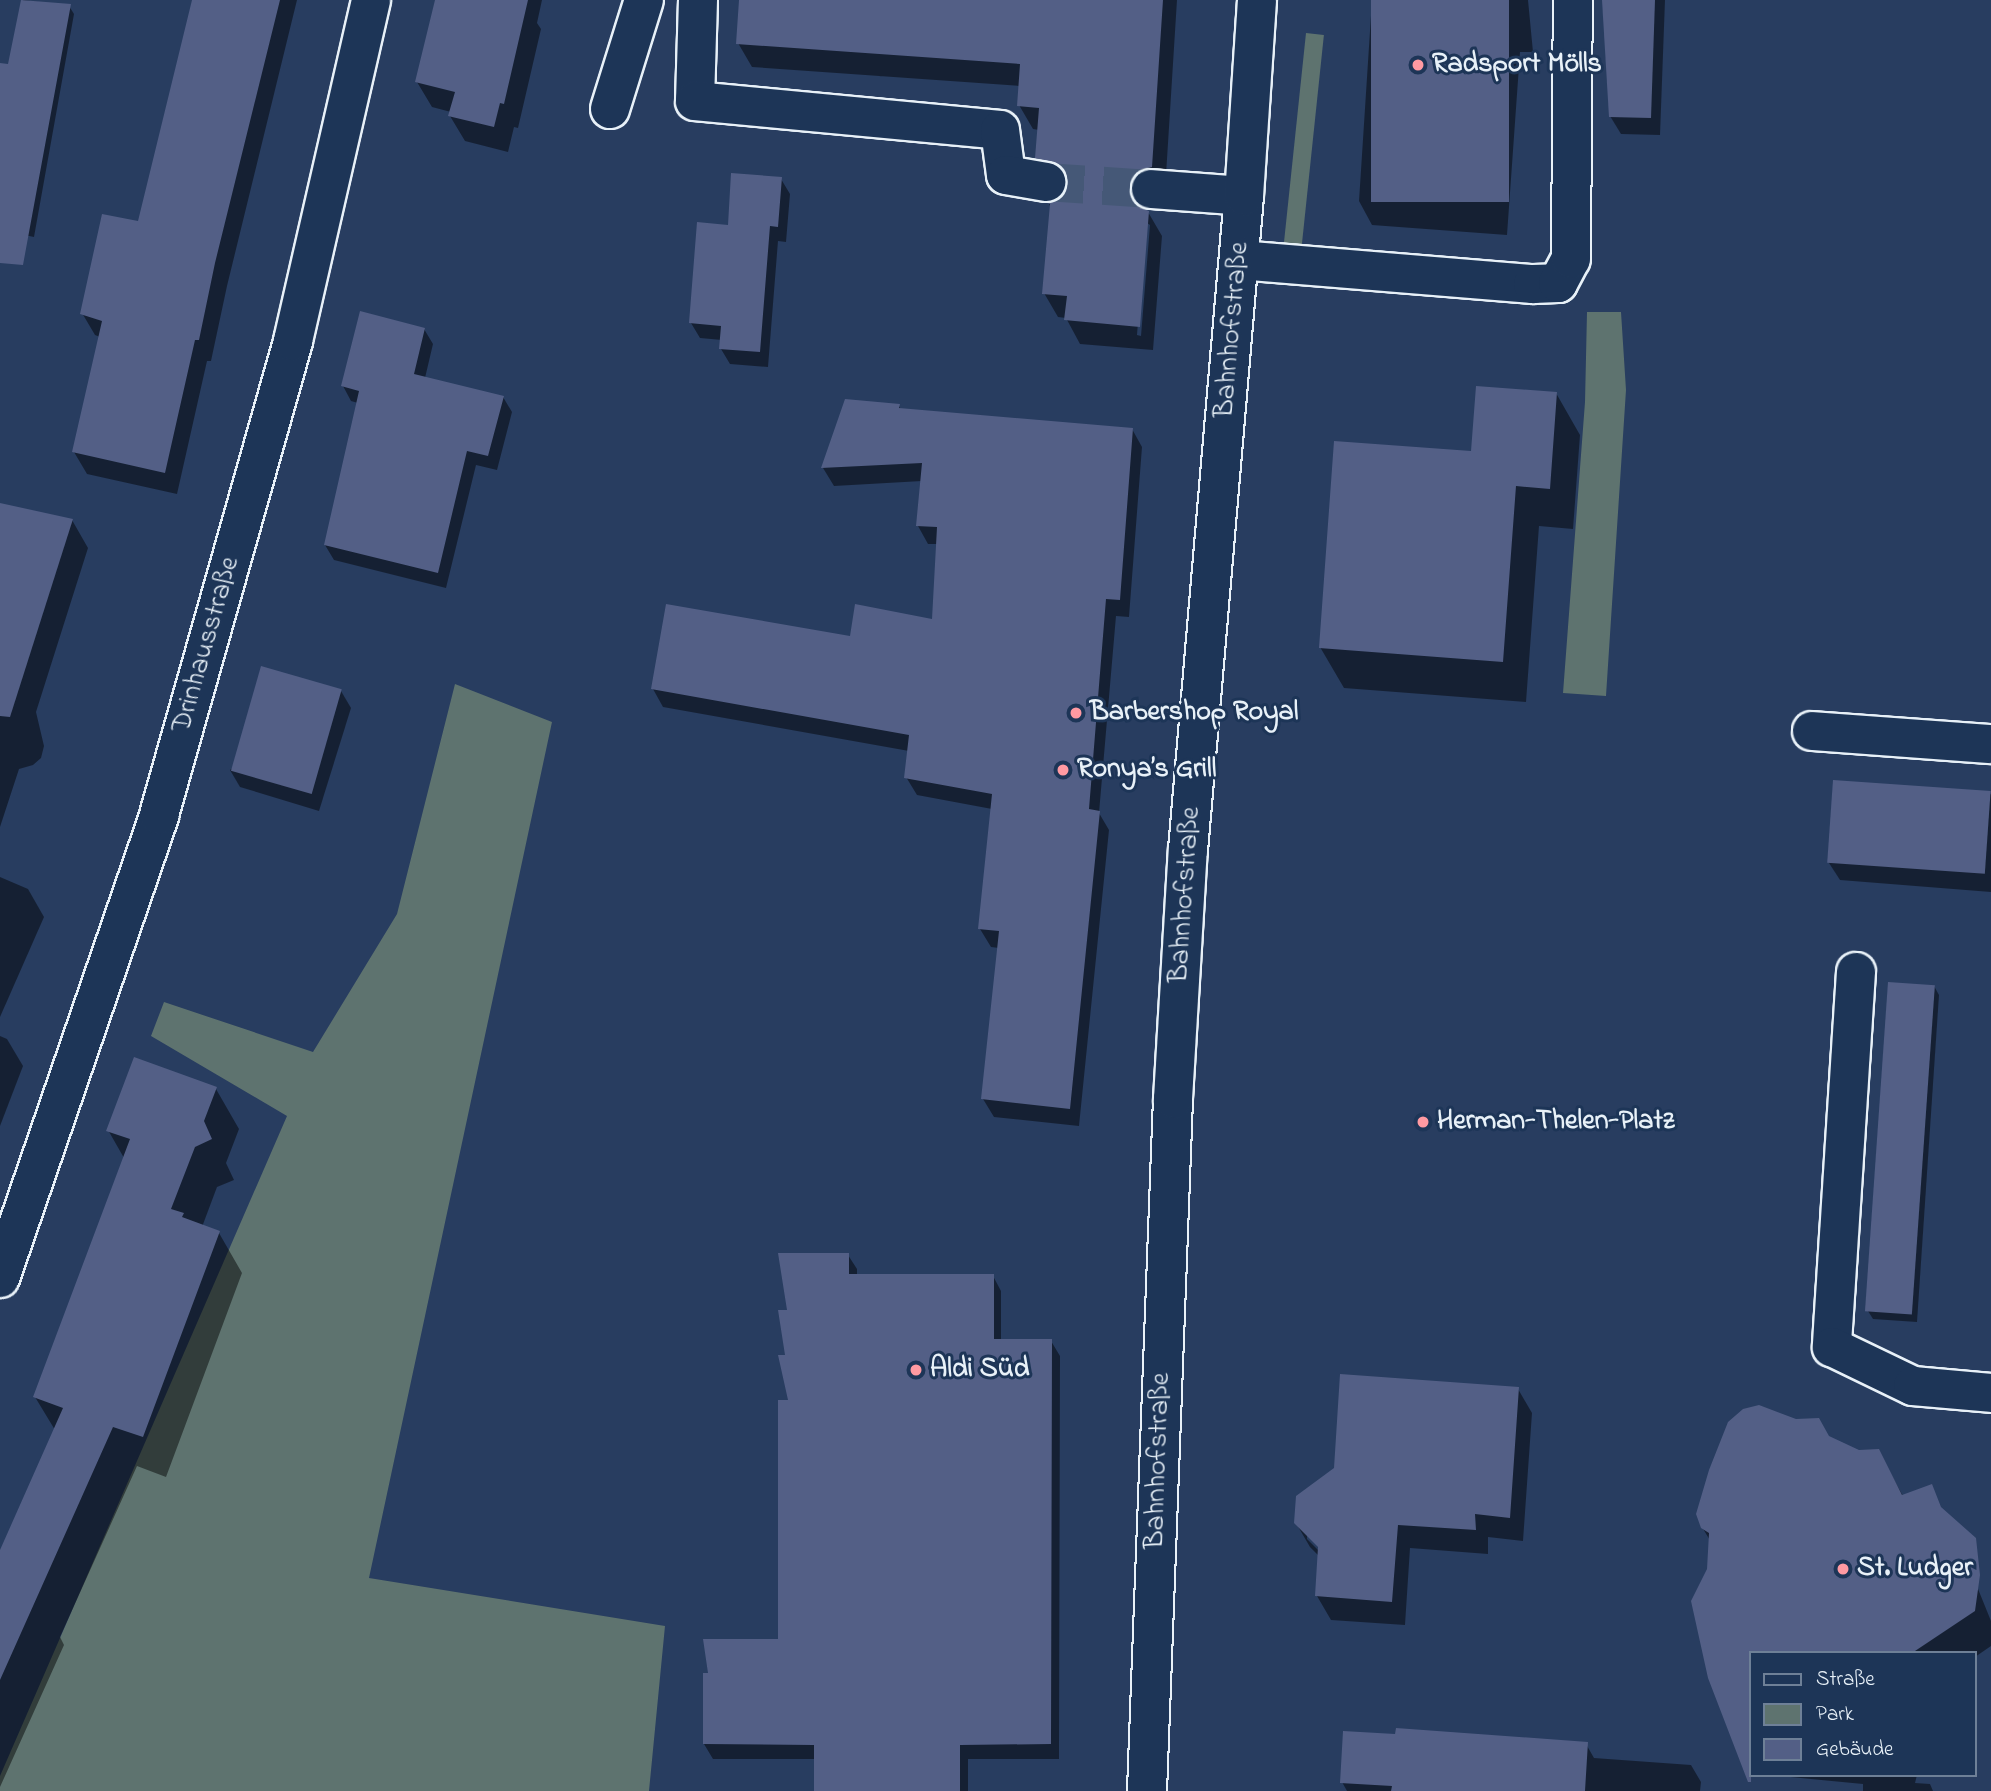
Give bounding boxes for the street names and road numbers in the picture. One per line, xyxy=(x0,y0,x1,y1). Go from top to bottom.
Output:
street label: Bahnhofstraße xyxy=(1209,241,1257,419)
street label: Drinhausstraße xyxy=(166,553,248,737)
street label: Bahnhofstraße xyxy=(1163,806,1209,984)
street label: Bahnhofstraße xyxy=(1139,1372,1179,1550)

